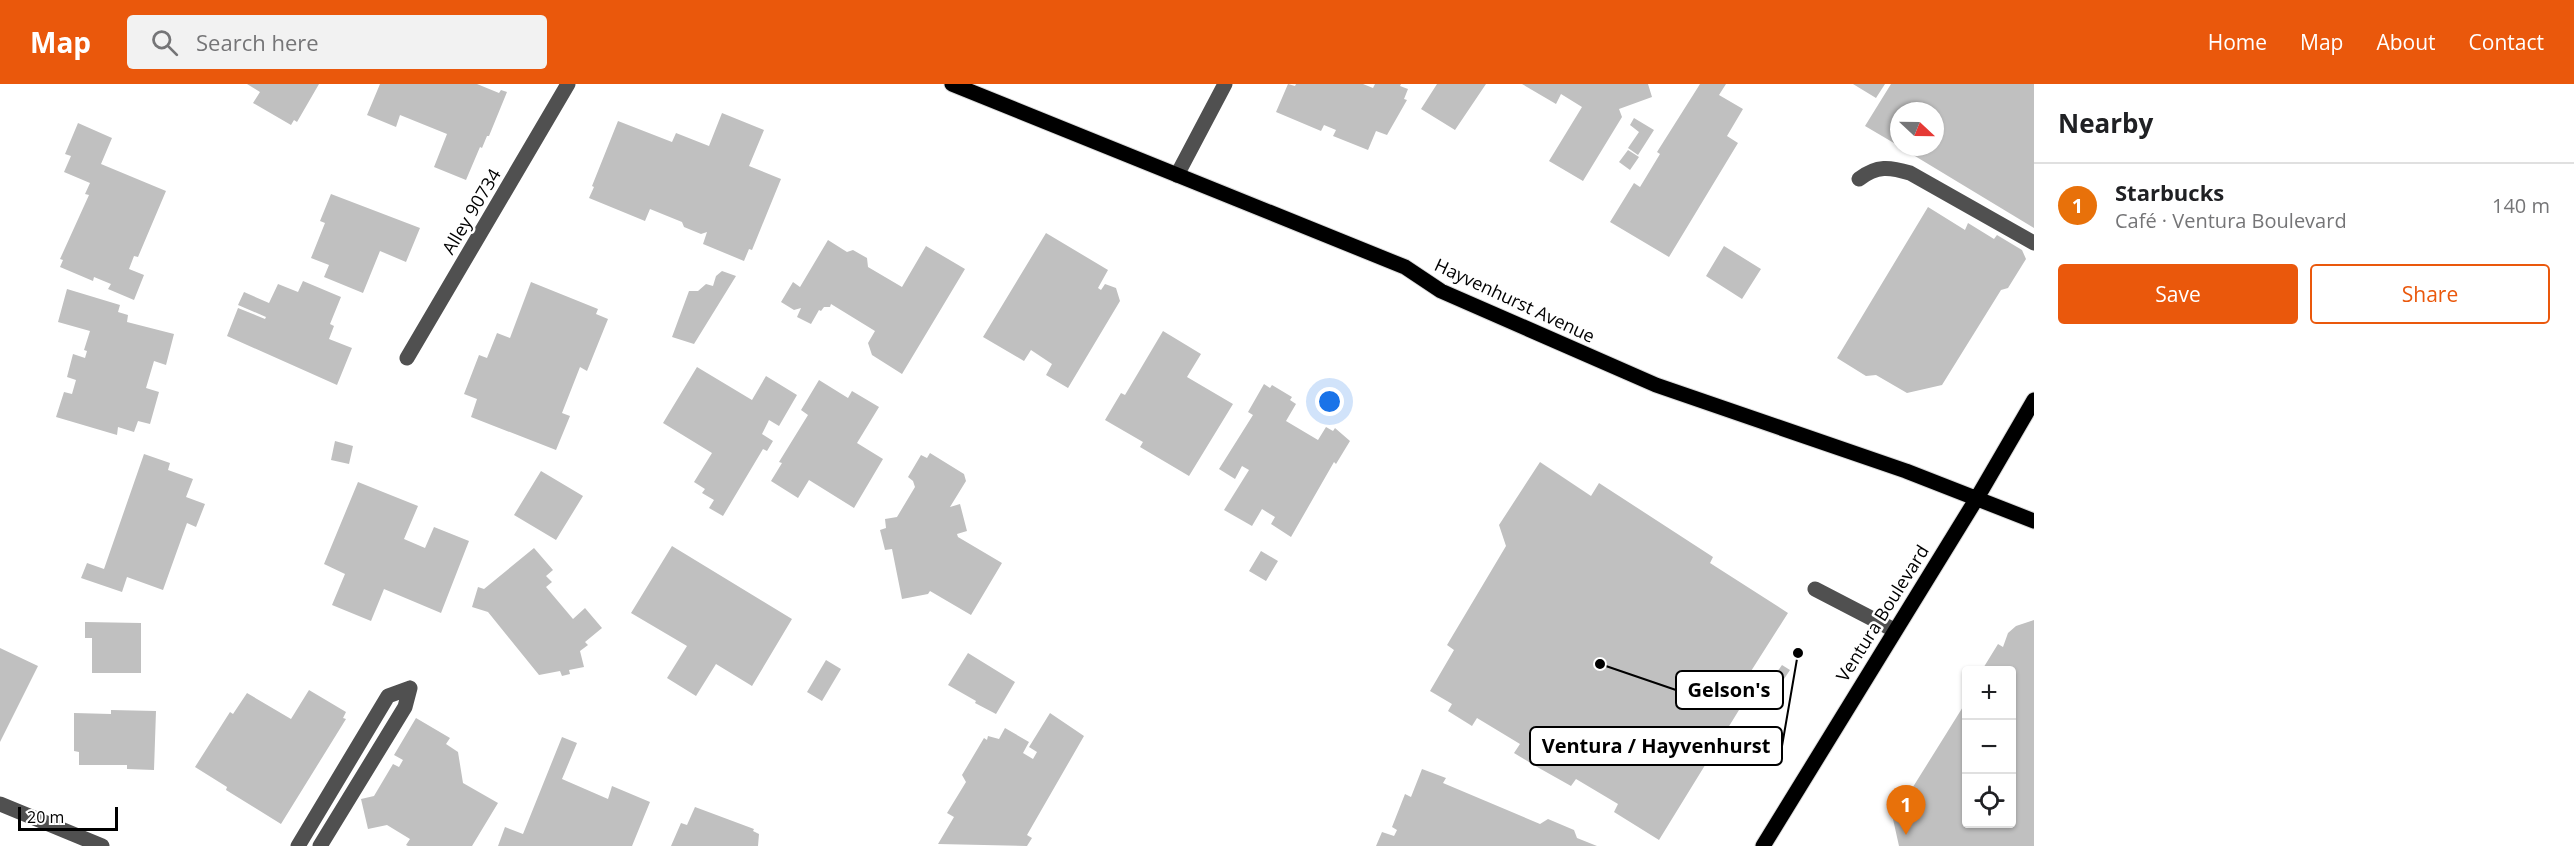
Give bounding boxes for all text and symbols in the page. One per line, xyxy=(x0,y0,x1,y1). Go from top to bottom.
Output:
search box xyxy=(127,15,547,69)
text: Map xyxy=(30,23,91,61)
icon: search xyxy=(148,26,181,59)
text: Search here xyxy=(196,27,319,57)
text: Home xyxy=(2208,28,2267,56)
text: Map xyxy=(2300,28,2343,56)
text: About xyxy=(2376,28,2436,56)
text: Contact xyxy=(2469,28,2544,56)
north arrow xyxy=(1890,102,1944,156)
text: Nearby xyxy=(2058,105,2153,141)
street label: Alley 90734 xyxy=(436,164,506,258)
text: Starbucks xyxy=(2115,177,2224,207)
text: 1 xyxy=(2072,192,2083,219)
text: 140 m xyxy=(2492,192,2550,219)
text: Café · Ventura Boulevard xyxy=(2115,207,2347,234)
street label: Hayvenhurst Avenue xyxy=(1431,252,1599,348)
button: Save xyxy=(2058,264,2298,324)
button: Share xyxy=(2310,264,2550,324)
your location xyxy=(1315,387,1344,416)
street label: Ventura Boulevard xyxy=(1830,540,1934,686)
map controls xyxy=(1962,666,2016,828)
button: + xyxy=(1962,666,2016,720)
callout: Gelson's xyxy=(1676,671,1783,709)
text: Gelson's xyxy=(1687,676,1771,703)
button: − xyxy=(1962,720,2016,774)
callout: Ventura / Hayvenhurst xyxy=(1530,727,1782,765)
text: Ventura / Hayvenhurst xyxy=(1542,732,1771,759)
button: locate xyxy=(1962,774,2016,828)
pin: 1 xyxy=(1886,786,1926,835)
scale bar xyxy=(18,804,118,832)
text: 20 m xyxy=(27,806,64,828)

